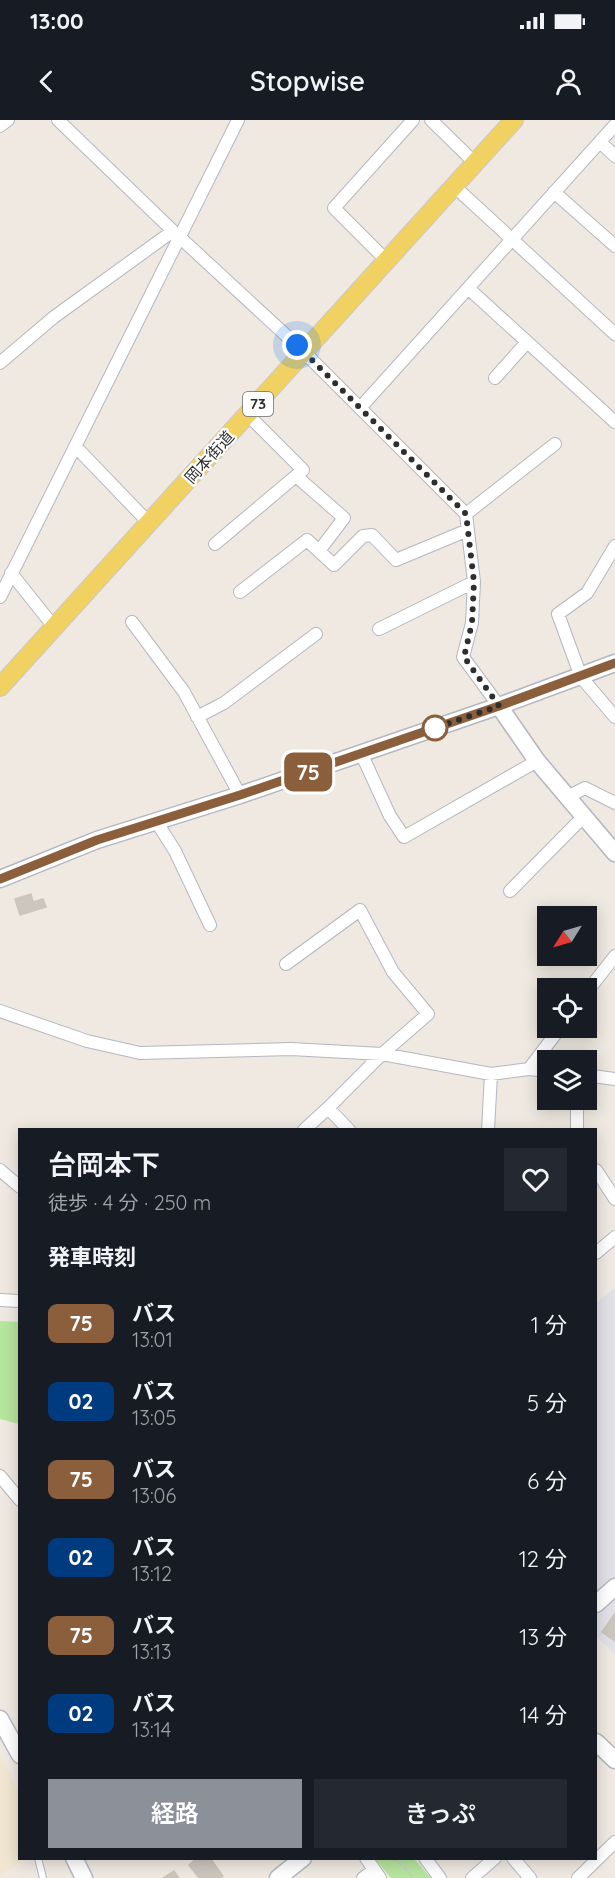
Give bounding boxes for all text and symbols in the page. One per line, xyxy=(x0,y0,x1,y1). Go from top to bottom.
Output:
text: 13:00 xyxy=(30,7,83,35)
text: Stopwise xyxy=(250,64,365,98)
icon: back xyxy=(30,65,63,98)
icon: person xyxy=(552,65,585,98)
your location xyxy=(282,330,312,360)
road number: 73 xyxy=(243,392,273,416)
street label: 岡本街道 xyxy=(180,427,238,487)
unlabelled marker xyxy=(422,715,448,741)
line badge: 75 xyxy=(281,752,335,792)
text: 75 xyxy=(296,759,320,785)
north arrow xyxy=(537,906,597,966)
map controls xyxy=(537,906,597,1110)
button: locate xyxy=(537,978,597,1038)
button: layers xyxy=(537,1050,597,1110)
text: 台岡本下 xyxy=(48,1147,160,1182)
button: heart xyxy=(504,1148,567,1211)
text: 徒歩 · 4 分 · 250 m xyxy=(48,1190,211,1215)
text: 発車時刻 xyxy=(48,1243,136,1271)
text: バス xyxy=(132,1299,176,1327)
text: 75 xyxy=(69,1310,93,1336)
text: 1 分 xyxy=(531,1311,567,1339)
text: 13:01 xyxy=(132,1327,173,1352)
text: バス xyxy=(132,1377,176,1405)
text: 02 xyxy=(69,1388,93,1414)
text: 5 分 xyxy=(527,1389,567,1417)
text: 13:05 xyxy=(132,1405,176,1430)
text: バス xyxy=(132,1455,176,1483)
text: 75 xyxy=(69,1466,93,1492)
text: 6 分 xyxy=(527,1467,567,1495)
text: 13:06 xyxy=(132,1483,176,1508)
text: バス xyxy=(132,1533,176,1561)
text: 02 xyxy=(69,1544,93,1570)
text: 12 分 xyxy=(519,1545,567,1573)
text: 13:12 xyxy=(132,1561,172,1586)
text: バス xyxy=(132,1611,176,1639)
text: 75 xyxy=(69,1622,93,1648)
text: 13 分 xyxy=(519,1623,567,1651)
text: 13:13 xyxy=(132,1639,172,1664)
text: バス xyxy=(132,1689,176,1717)
text: 02 xyxy=(69,1700,93,1726)
text: 14 分 xyxy=(520,1701,567,1729)
text: 13:14 xyxy=(132,1717,171,1742)
button: 経路 xyxy=(48,1779,302,1848)
button: きっぷ xyxy=(314,1779,567,1848)

